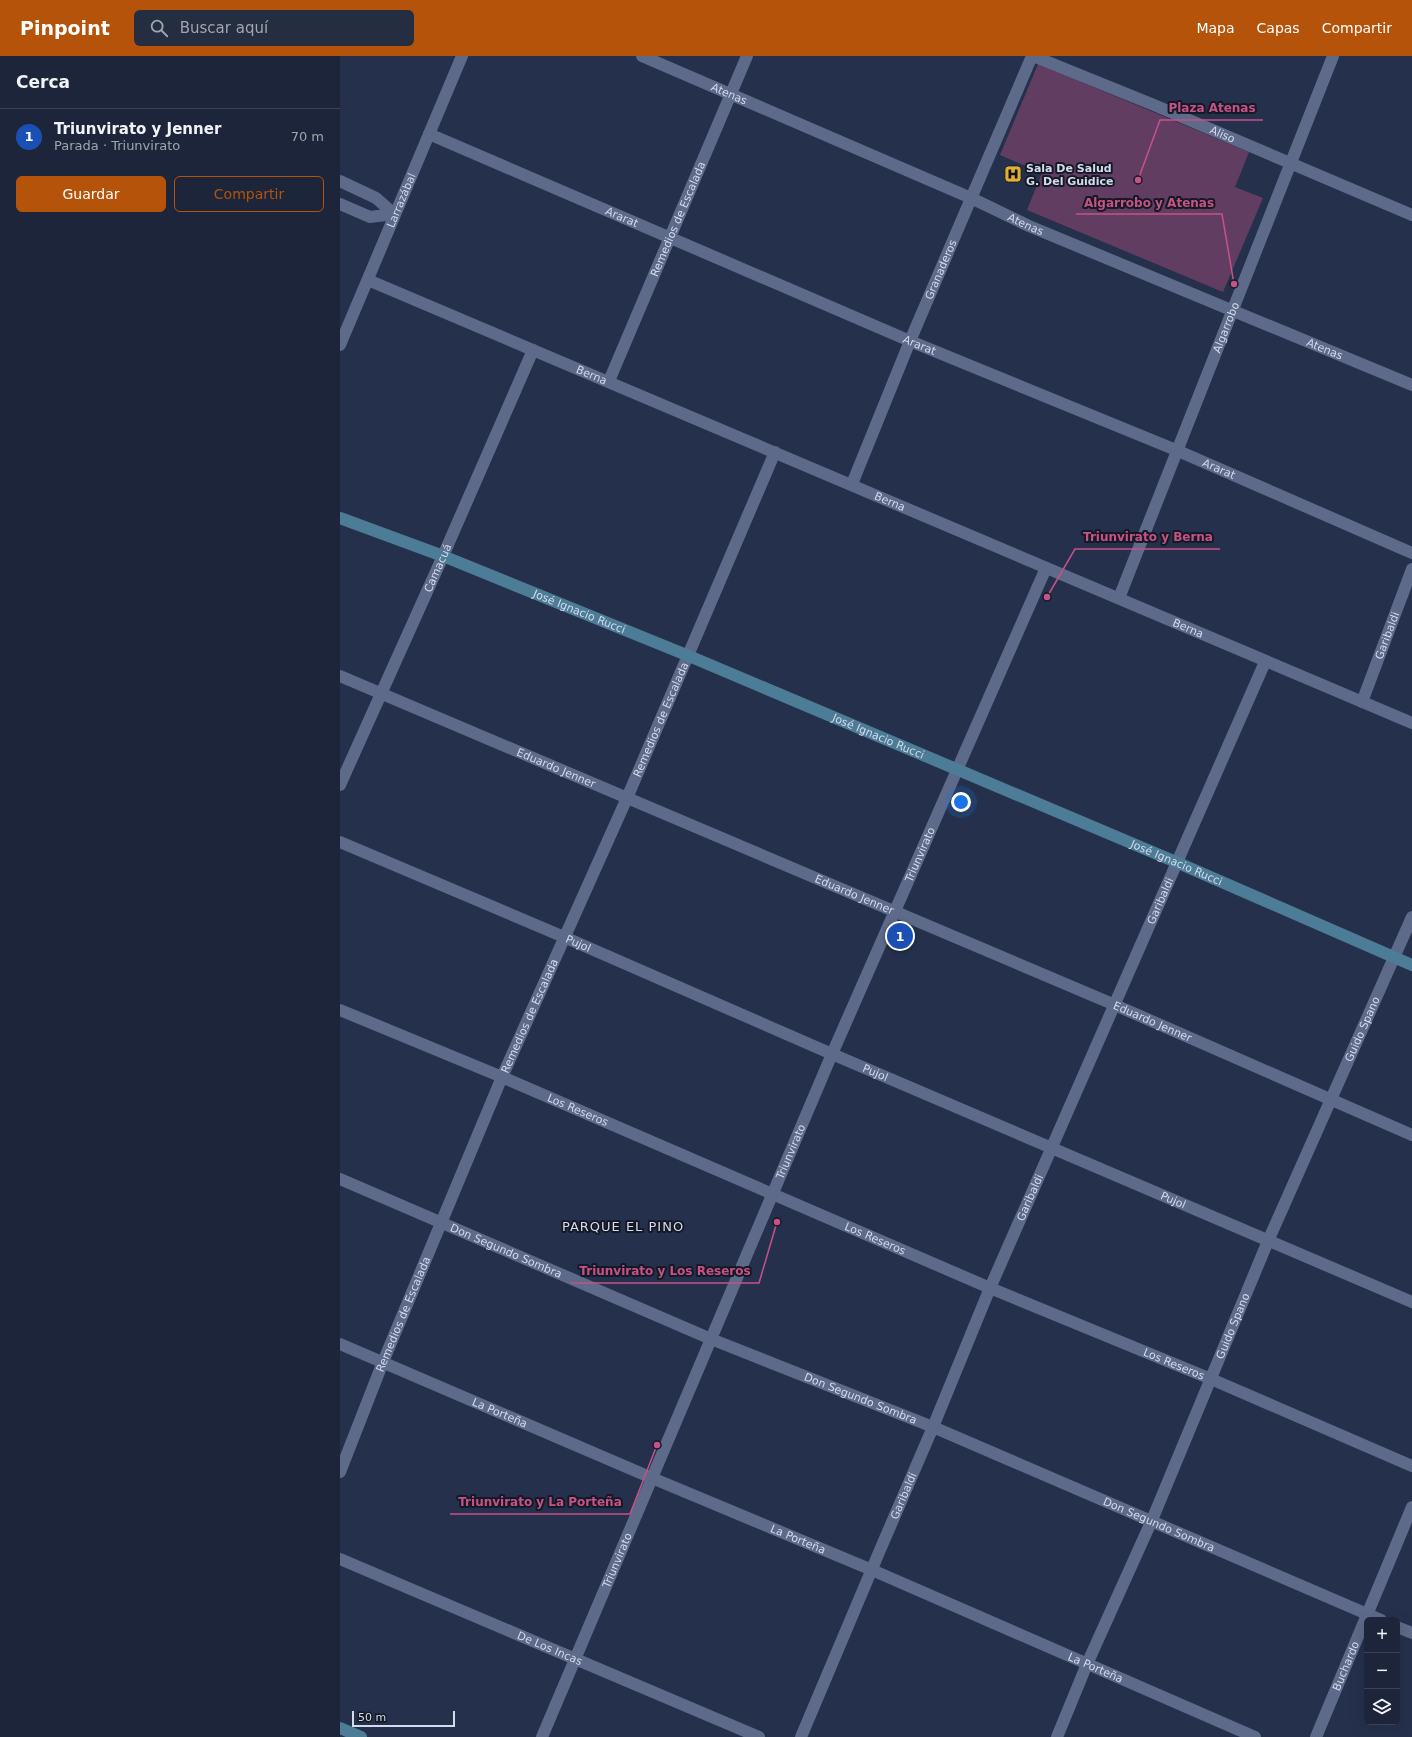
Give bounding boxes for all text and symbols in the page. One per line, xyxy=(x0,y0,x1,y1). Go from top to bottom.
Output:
search box xyxy=(134,10,414,46)
text: Pinpoint xyxy=(20,17,110,39)
icon: search xyxy=(148,17,170,39)
text: Buscar aquí xyxy=(180,19,268,37)
text: Mapa xyxy=(1196,20,1235,36)
text: Capas xyxy=(1257,20,1300,36)
text: Compartir xyxy=(1322,20,1392,36)
text: Cerca xyxy=(16,72,70,92)
street label: Atenas xyxy=(709,81,749,108)
callout: Plaza Atenas xyxy=(1160,96,1263,120)
text: Plaza Atenas xyxy=(1168,101,1256,115)
text: Triunvirato y Jenner xyxy=(54,120,221,138)
street label: Aliso xyxy=(1208,124,1237,146)
text: 1 xyxy=(24,129,34,144)
text: 70 m xyxy=(291,129,324,144)
text: Parada · Triunvirato xyxy=(54,138,180,153)
street label: Remedios de Escalada xyxy=(648,160,708,279)
place label: Sala De Salud G. Del Guidice xyxy=(1026,162,1113,188)
hospital icon: Sala De Salud G. Del Guidice xyxy=(1003,164,1023,184)
street label: Larrazábal xyxy=(384,171,419,230)
button: Guardar xyxy=(16,176,166,212)
button: Compartir xyxy=(174,176,324,212)
callout: Algarrobo y Atenas xyxy=(1076,190,1222,214)
text: Algarrobo y Atenas xyxy=(1084,196,1214,210)
street label: Ararat xyxy=(603,205,641,231)
street label: Atenas xyxy=(1006,211,1046,238)
street label: Granaderos xyxy=(922,238,960,302)
street label: Algarrobo xyxy=(1210,300,1242,355)
street label: Ararat xyxy=(901,333,938,358)
street label: Atenas xyxy=(1305,336,1345,363)
street label: Berna xyxy=(574,363,609,388)
street label: Ararat xyxy=(1200,456,1238,482)
street label: Berna xyxy=(872,490,907,514)
callout: Triunvirato y Berna xyxy=(1075,525,1220,549)
text: Triunvirato y Berna xyxy=(1083,530,1213,544)
street label: Camacuá xyxy=(422,542,455,594)
street label: José Ignacio Rucci xyxy=(530,587,627,636)
street label: Garibaldi xyxy=(1373,610,1402,661)
street label: Berna xyxy=(1171,616,1205,641)
street label: Remedios de Escalada xyxy=(631,660,691,779)
street label: José Ignacio Rucci xyxy=(829,711,926,762)
street label: Eduardo Jenner xyxy=(515,746,598,791)
your location xyxy=(951,792,971,812)
street label: Triunvirato xyxy=(902,825,938,885)
street label: José Ignacio Rucci xyxy=(1128,837,1224,889)
street label: Eduardo Jenner xyxy=(813,872,896,918)
street label: Garibaldi xyxy=(1145,876,1176,926)
pin: 1 xyxy=(887,921,913,951)
street label: Pujol xyxy=(564,933,593,955)
street label: Remedios de Escalada xyxy=(499,957,561,1075)
street label: Guido Spano xyxy=(1342,994,1383,1064)
street label: Eduardo Jenner xyxy=(1111,999,1194,1045)
street label: Pujol xyxy=(861,1062,890,1084)
street label: Los Reseros xyxy=(545,1091,610,1129)
street label: Triunvirato xyxy=(773,1122,809,1182)
street label: Garibaldi xyxy=(1014,1172,1046,1223)
street label: Pujol xyxy=(1159,1189,1188,1212)
district label: PARQUE EL PINO xyxy=(562,1219,684,1234)
street label: Los Reseros xyxy=(843,1220,908,1258)
street label: Don Segundo Sombra xyxy=(448,1221,564,1281)
street label: Remedios de Escalada xyxy=(374,1255,433,1374)
callout: Triunvirato y Los Reseros xyxy=(571,1259,759,1283)
text: Triunvirato y Los Reseros xyxy=(579,1264,751,1278)
street label: Guido Spano xyxy=(1214,1291,1253,1361)
street label: Los Reseros xyxy=(1141,1346,1207,1383)
street label: Don Segundo Sombra xyxy=(802,1371,919,1427)
street label: La Porteña xyxy=(470,1396,529,1431)
street label: Garibaldi xyxy=(888,1471,920,1521)
callout: Triunvirato y La Porteña xyxy=(450,1490,630,1514)
text: Triunvirato y La Porteña xyxy=(458,1495,622,1509)
street label: Don Segundo Sombra xyxy=(1101,1495,1217,1555)
street label: La Porteña xyxy=(768,1522,828,1557)
street label: Triunvirato xyxy=(600,1531,635,1591)
map controls xyxy=(1364,1617,1400,1725)
button: + xyxy=(1364,1617,1400,1653)
street label: De Los Incas xyxy=(515,1629,584,1668)
street label: Buchardo xyxy=(1330,1639,1362,1693)
street label: La Porteña xyxy=(1066,1650,1125,1686)
button: − xyxy=(1364,1653,1400,1689)
button: layers xyxy=(1364,1689,1400,1725)
scale bar xyxy=(352,1709,455,1728)
text: 50 m xyxy=(358,1711,386,1724)

